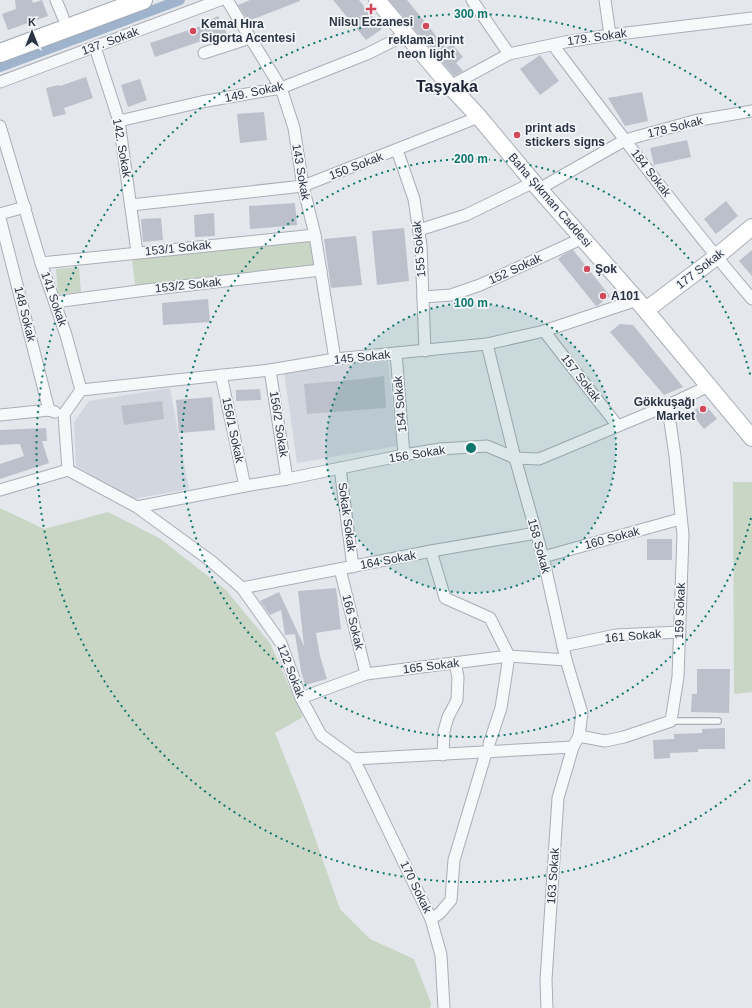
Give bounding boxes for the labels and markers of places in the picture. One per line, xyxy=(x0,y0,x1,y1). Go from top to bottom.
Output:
marker: Nilsu Eczanesi xyxy=(366,4,376,14)
place label: Nilsu Eczanesi xyxy=(329,15,413,29)
place label: Kemal Hıra Sigorta Acentesi xyxy=(201,17,295,45)
marker: reklama print neon light xyxy=(421,21,431,31)
marker: Kemal Hıra Sigorta Acentesi xyxy=(188,26,198,36)
place label: reklama print neon light xyxy=(388,33,464,61)
place label: print ads stickers signs xyxy=(525,121,605,149)
marker: print ads stickers signs xyxy=(512,130,522,140)
place label: Şok xyxy=(595,262,617,276)
marker: Şok xyxy=(582,264,592,274)
place label: A101 xyxy=(611,289,640,303)
marker: A101 xyxy=(598,291,608,301)
place label: Gökkuşağı Market xyxy=(634,395,695,423)
marker: Gökkuşağı Market xyxy=(698,404,708,414)
centre of rings xyxy=(464,441,478,455)

